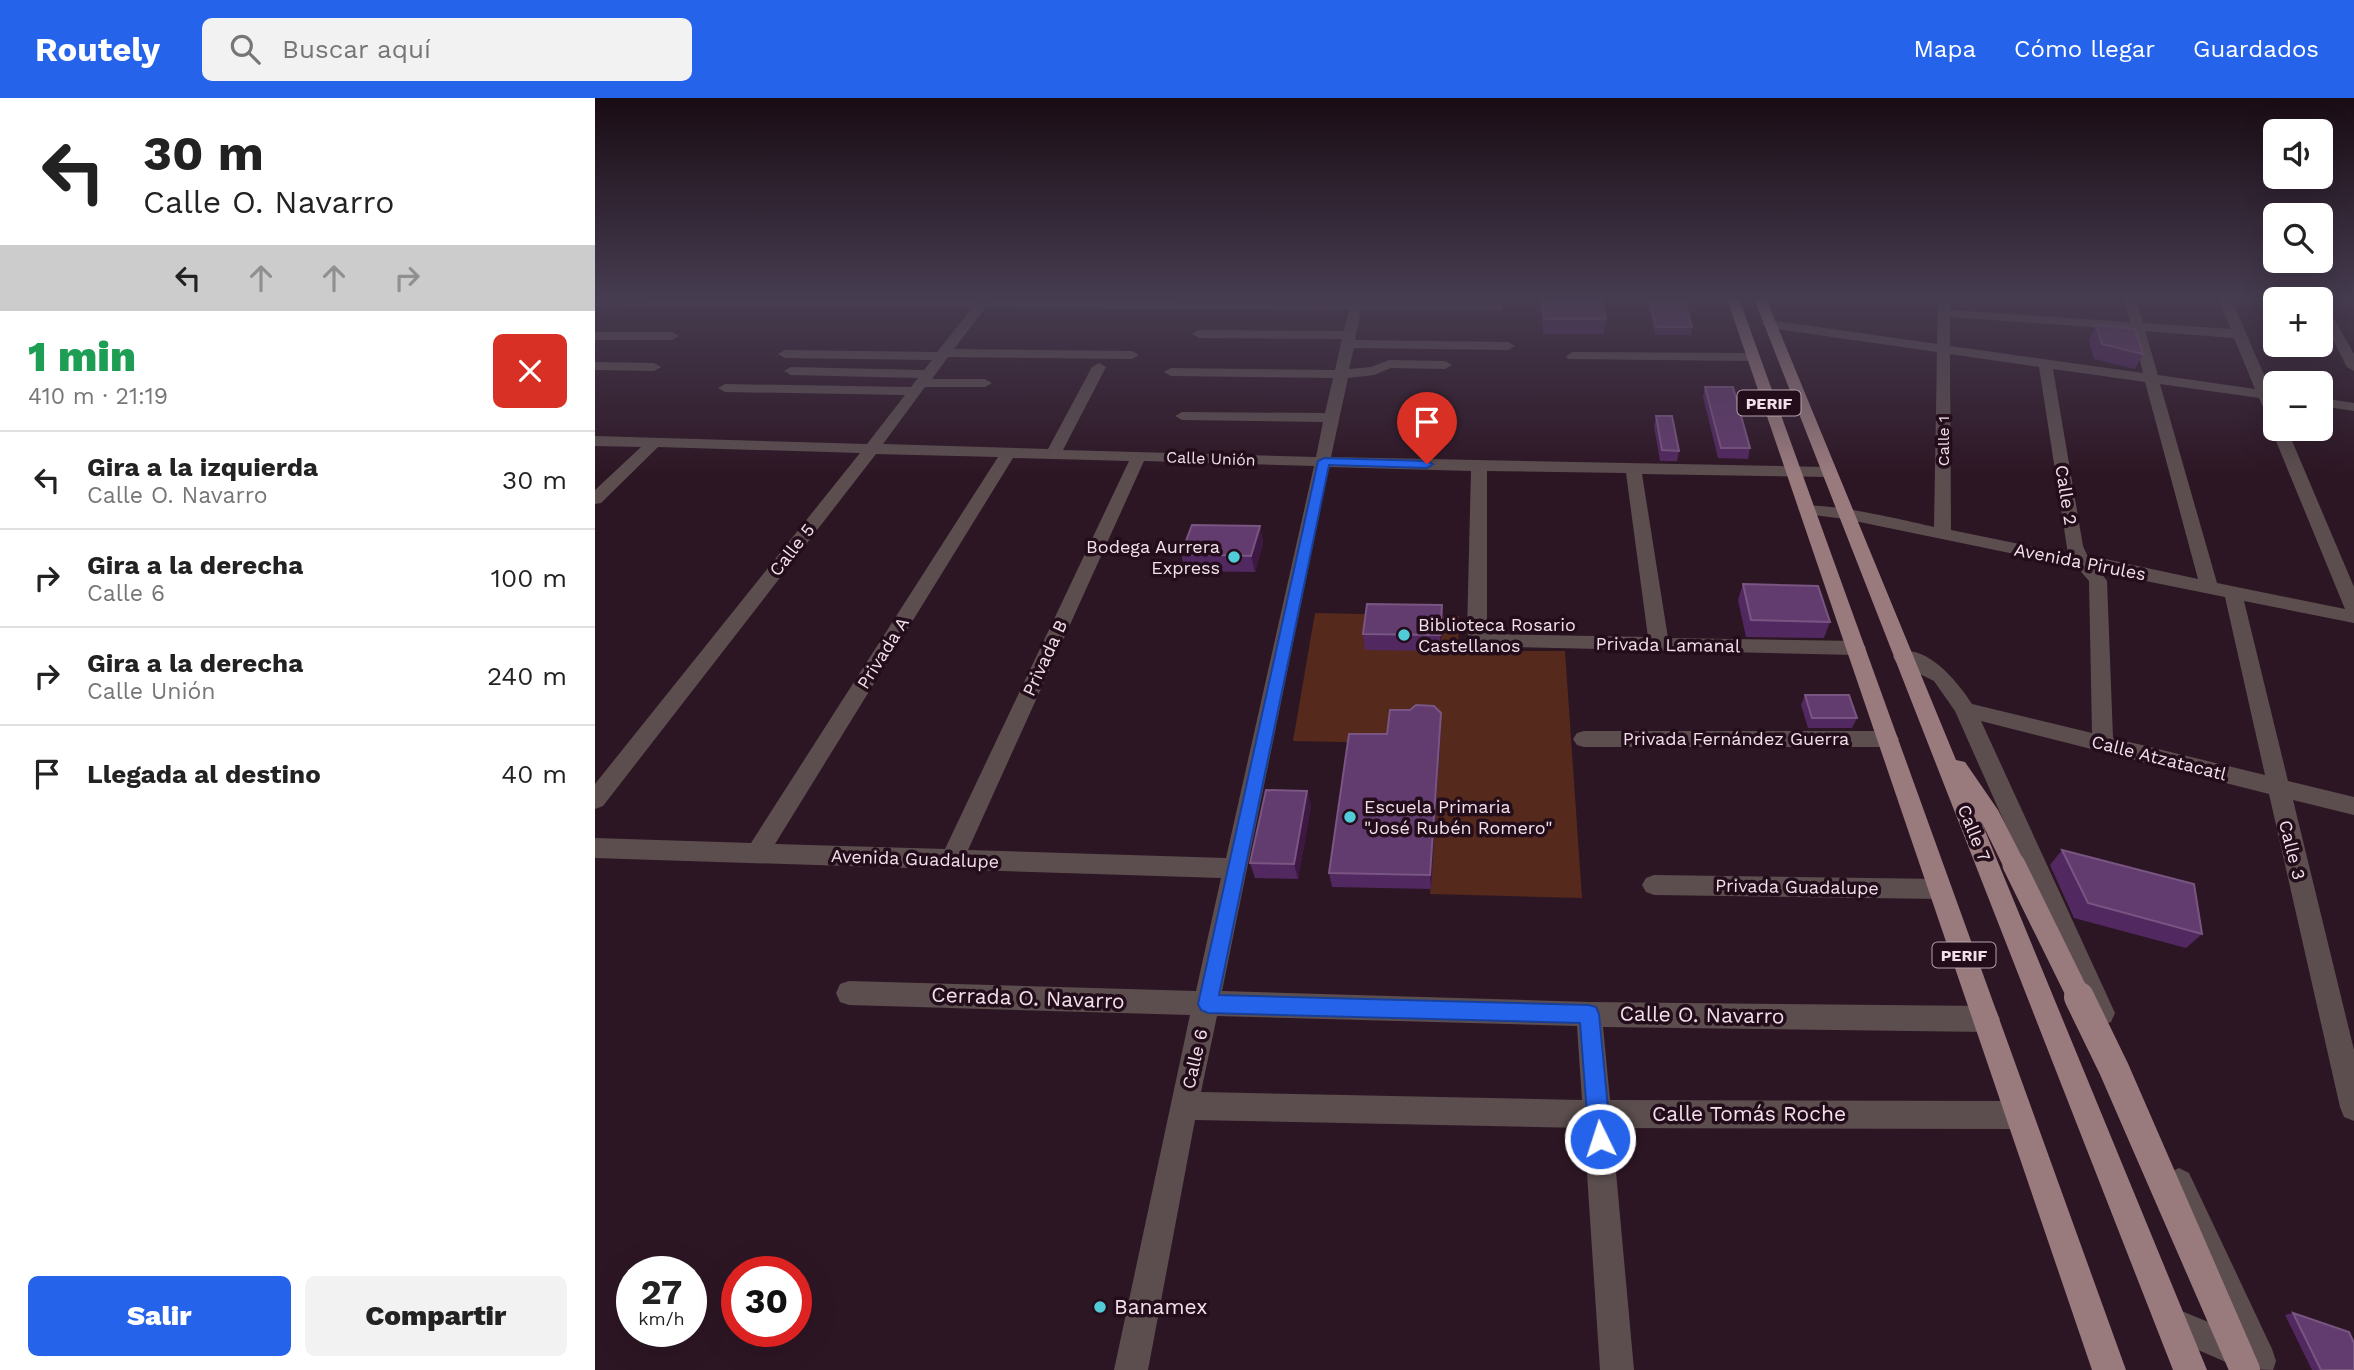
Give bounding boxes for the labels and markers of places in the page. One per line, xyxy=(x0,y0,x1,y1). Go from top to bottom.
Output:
pin xyxy=(1397,392,1457,464)
place label: Bodega Aurrera Express xyxy=(1086,536,1220,578)
marker: Bodega Aurrera Express xyxy=(1226,549,1242,565)
place label: Biblioteca Rosario Castellanos xyxy=(1418,614,1576,656)
marker: Biblioteca Rosario Castellanos xyxy=(1396,627,1412,643)
place label: Escuela Primaria "José Rubén Romero" xyxy=(1364,796,1553,838)
marker: Escuela Primaria "José Rubén Romero" xyxy=(1342,809,1358,825)
place label: Banamex xyxy=(1114,1294,1207,1319)
marker: Banamex xyxy=(1092,1299,1108,1315)

